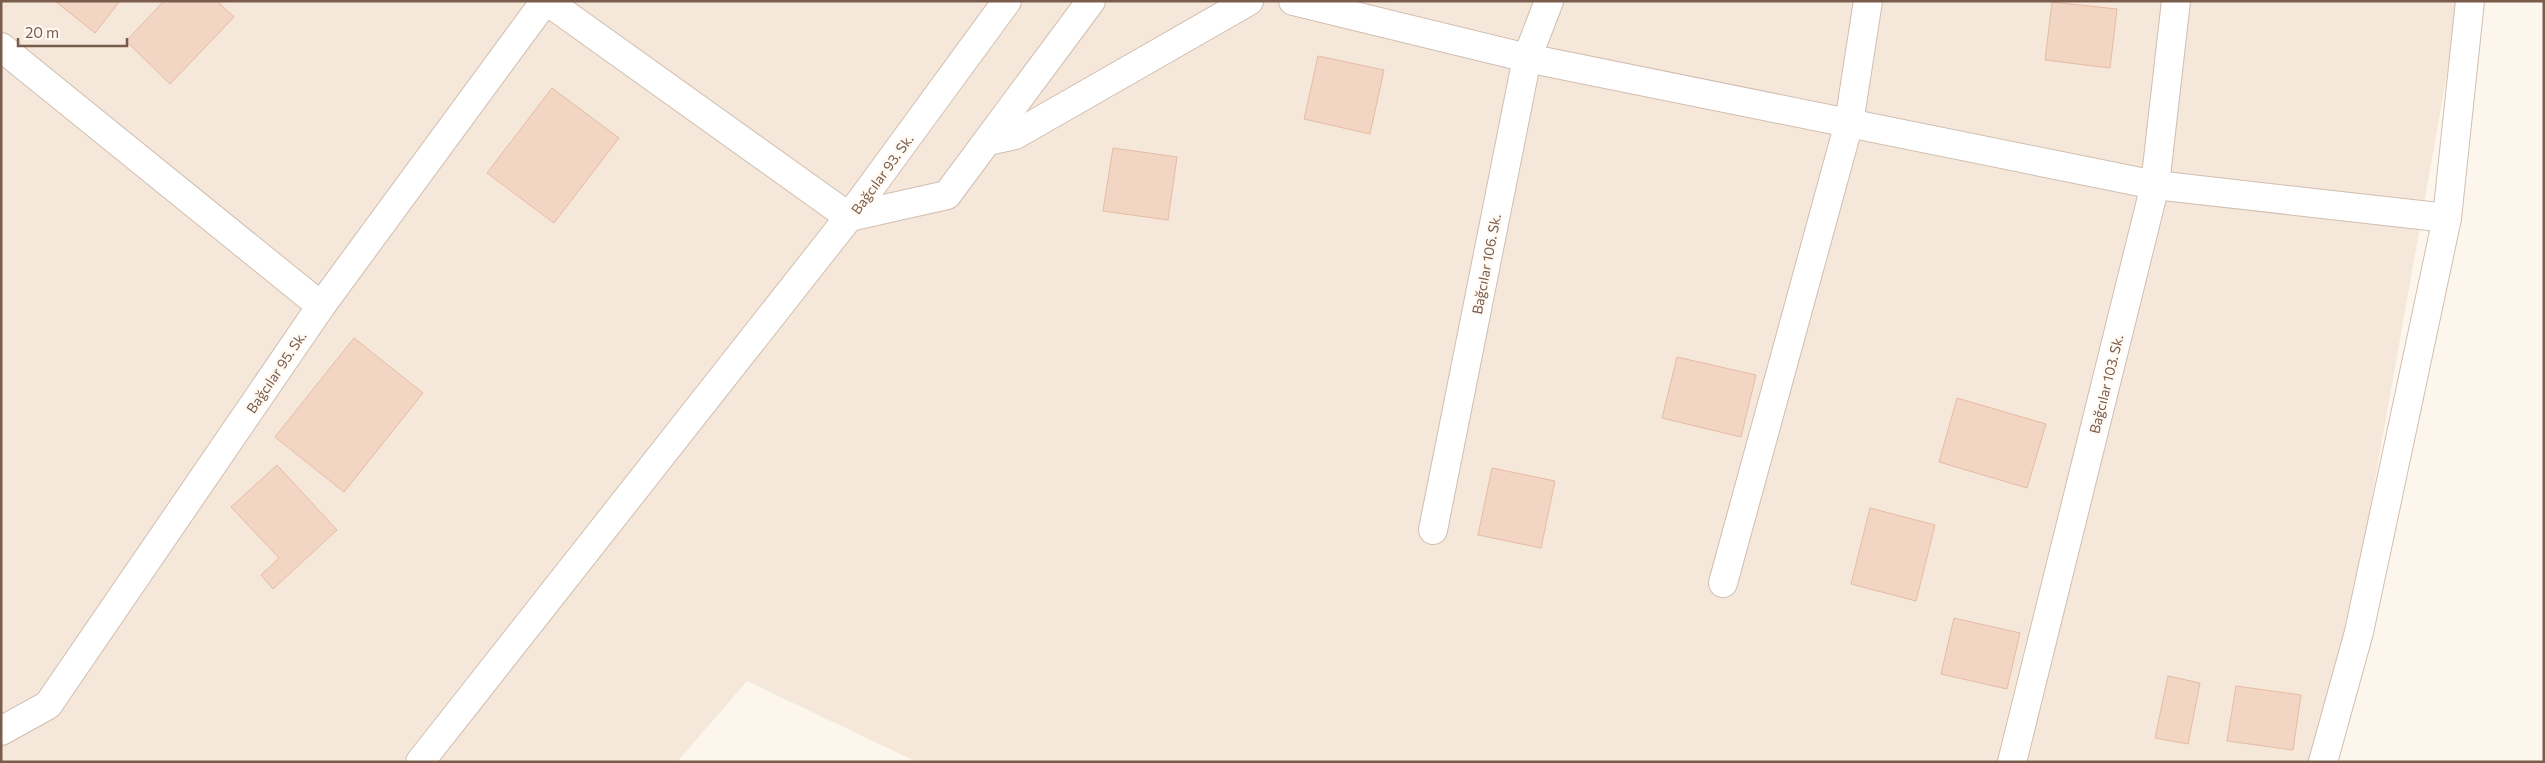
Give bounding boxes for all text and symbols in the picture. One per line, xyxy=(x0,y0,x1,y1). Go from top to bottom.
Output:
scale bar xyxy=(18,15,126,47)
text: 20 m xyxy=(25,23,59,41)
street label: Bağcılar 93. Sk. xyxy=(847,131,917,217)
street label: Bağcılar 106. Sk. xyxy=(1468,212,1504,316)
street label: Bağcılar 95. Sk. xyxy=(242,328,310,416)
street label: Bağcılar 103. Sk. xyxy=(2085,333,2127,435)

